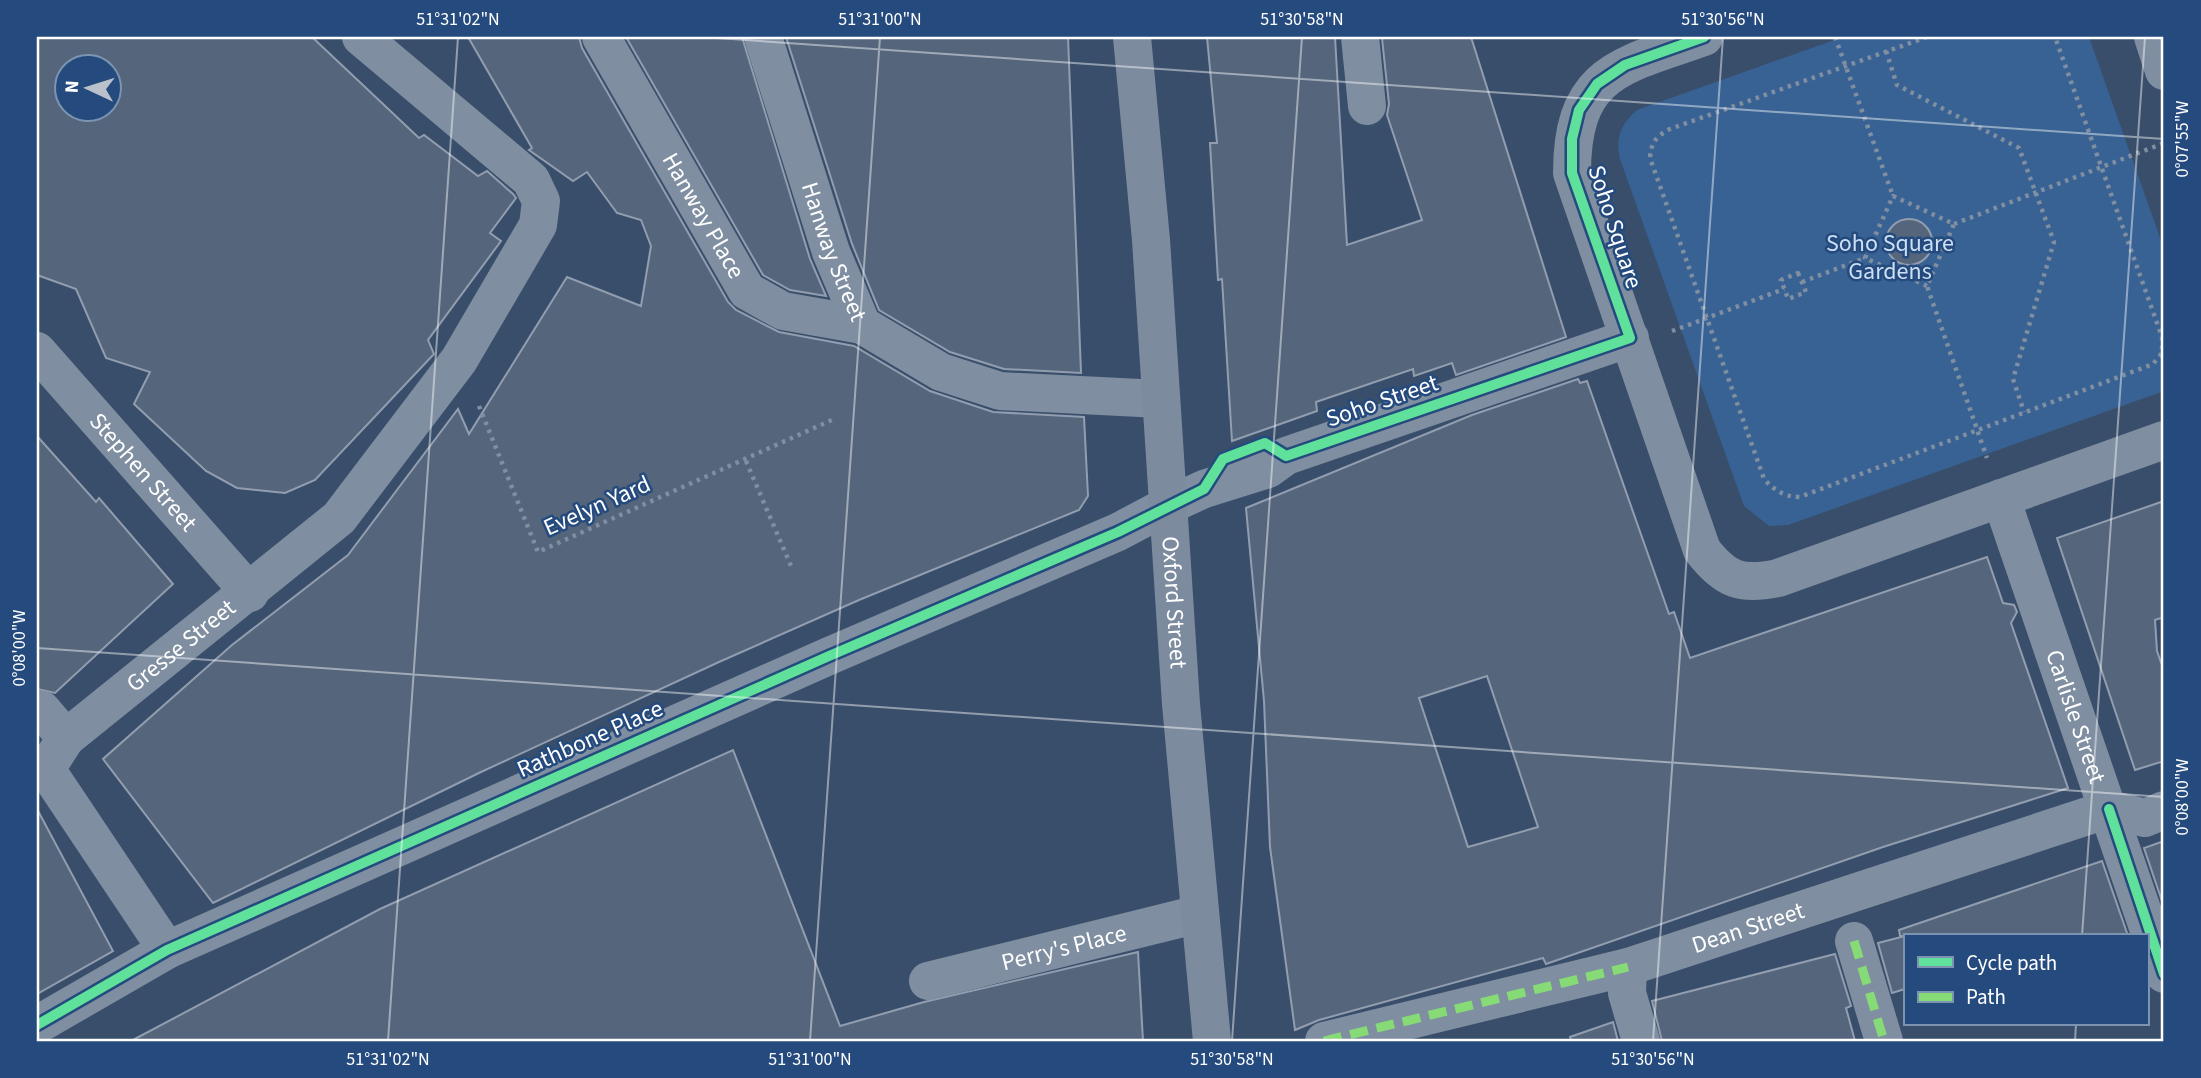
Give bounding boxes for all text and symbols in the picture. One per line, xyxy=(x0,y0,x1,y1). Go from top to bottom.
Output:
text: 51°31'02"N xyxy=(416,7,500,32)
text: 51°31'00"N xyxy=(838,7,922,32)
text: 51°30'58"N xyxy=(1260,7,1344,32)
text: 51°30'56"N xyxy=(1681,7,1765,32)
north arrow xyxy=(52,52,122,122)
text: N xyxy=(59,80,86,94)
text: 0°07'55"W xyxy=(2170,101,2195,178)
street label: Hanway Place xyxy=(654,146,754,285)
street label: Soho Square xyxy=(1579,161,1651,293)
street label: Hanway Street xyxy=(792,177,876,327)
park label: Soho Square Gardens xyxy=(1826,226,1954,289)
street label: Soho Street xyxy=(1321,365,1443,437)
street label: Stephen Street xyxy=(81,405,206,539)
street label: Evelyn Yard xyxy=(538,467,656,545)
street label: Oxford Street xyxy=(1153,535,1196,670)
street label: Gresse Street xyxy=(118,591,243,701)
text: 0°08'00"W xyxy=(7,610,32,687)
street label: Carlisle Street xyxy=(2037,645,2115,788)
street label: Rathbone Place xyxy=(511,691,669,787)
text: 0°08'00"W xyxy=(2170,759,2195,836)
street label: Dean Street xyxy=(1687,893,1809,962)
street label: Perry's Place xyxy=(998,915,1130,980)
legend xyxy=(1904,934,2148,1026)
text: Cycle path xyxy=(1966,948,2057,978)
text: Path xyxy=(1966,982,2006,1012)
text: 51°31'02"N xyxy=(346,1047,430,1072)
text: 51°31'00"N xyxy=(768,1047,852,1072)
text: 51°30'58"N xyxy=(1190,1047,1274,1072)
text: 51°30'56"N xyxy=(1611,1047,1695,1072)

